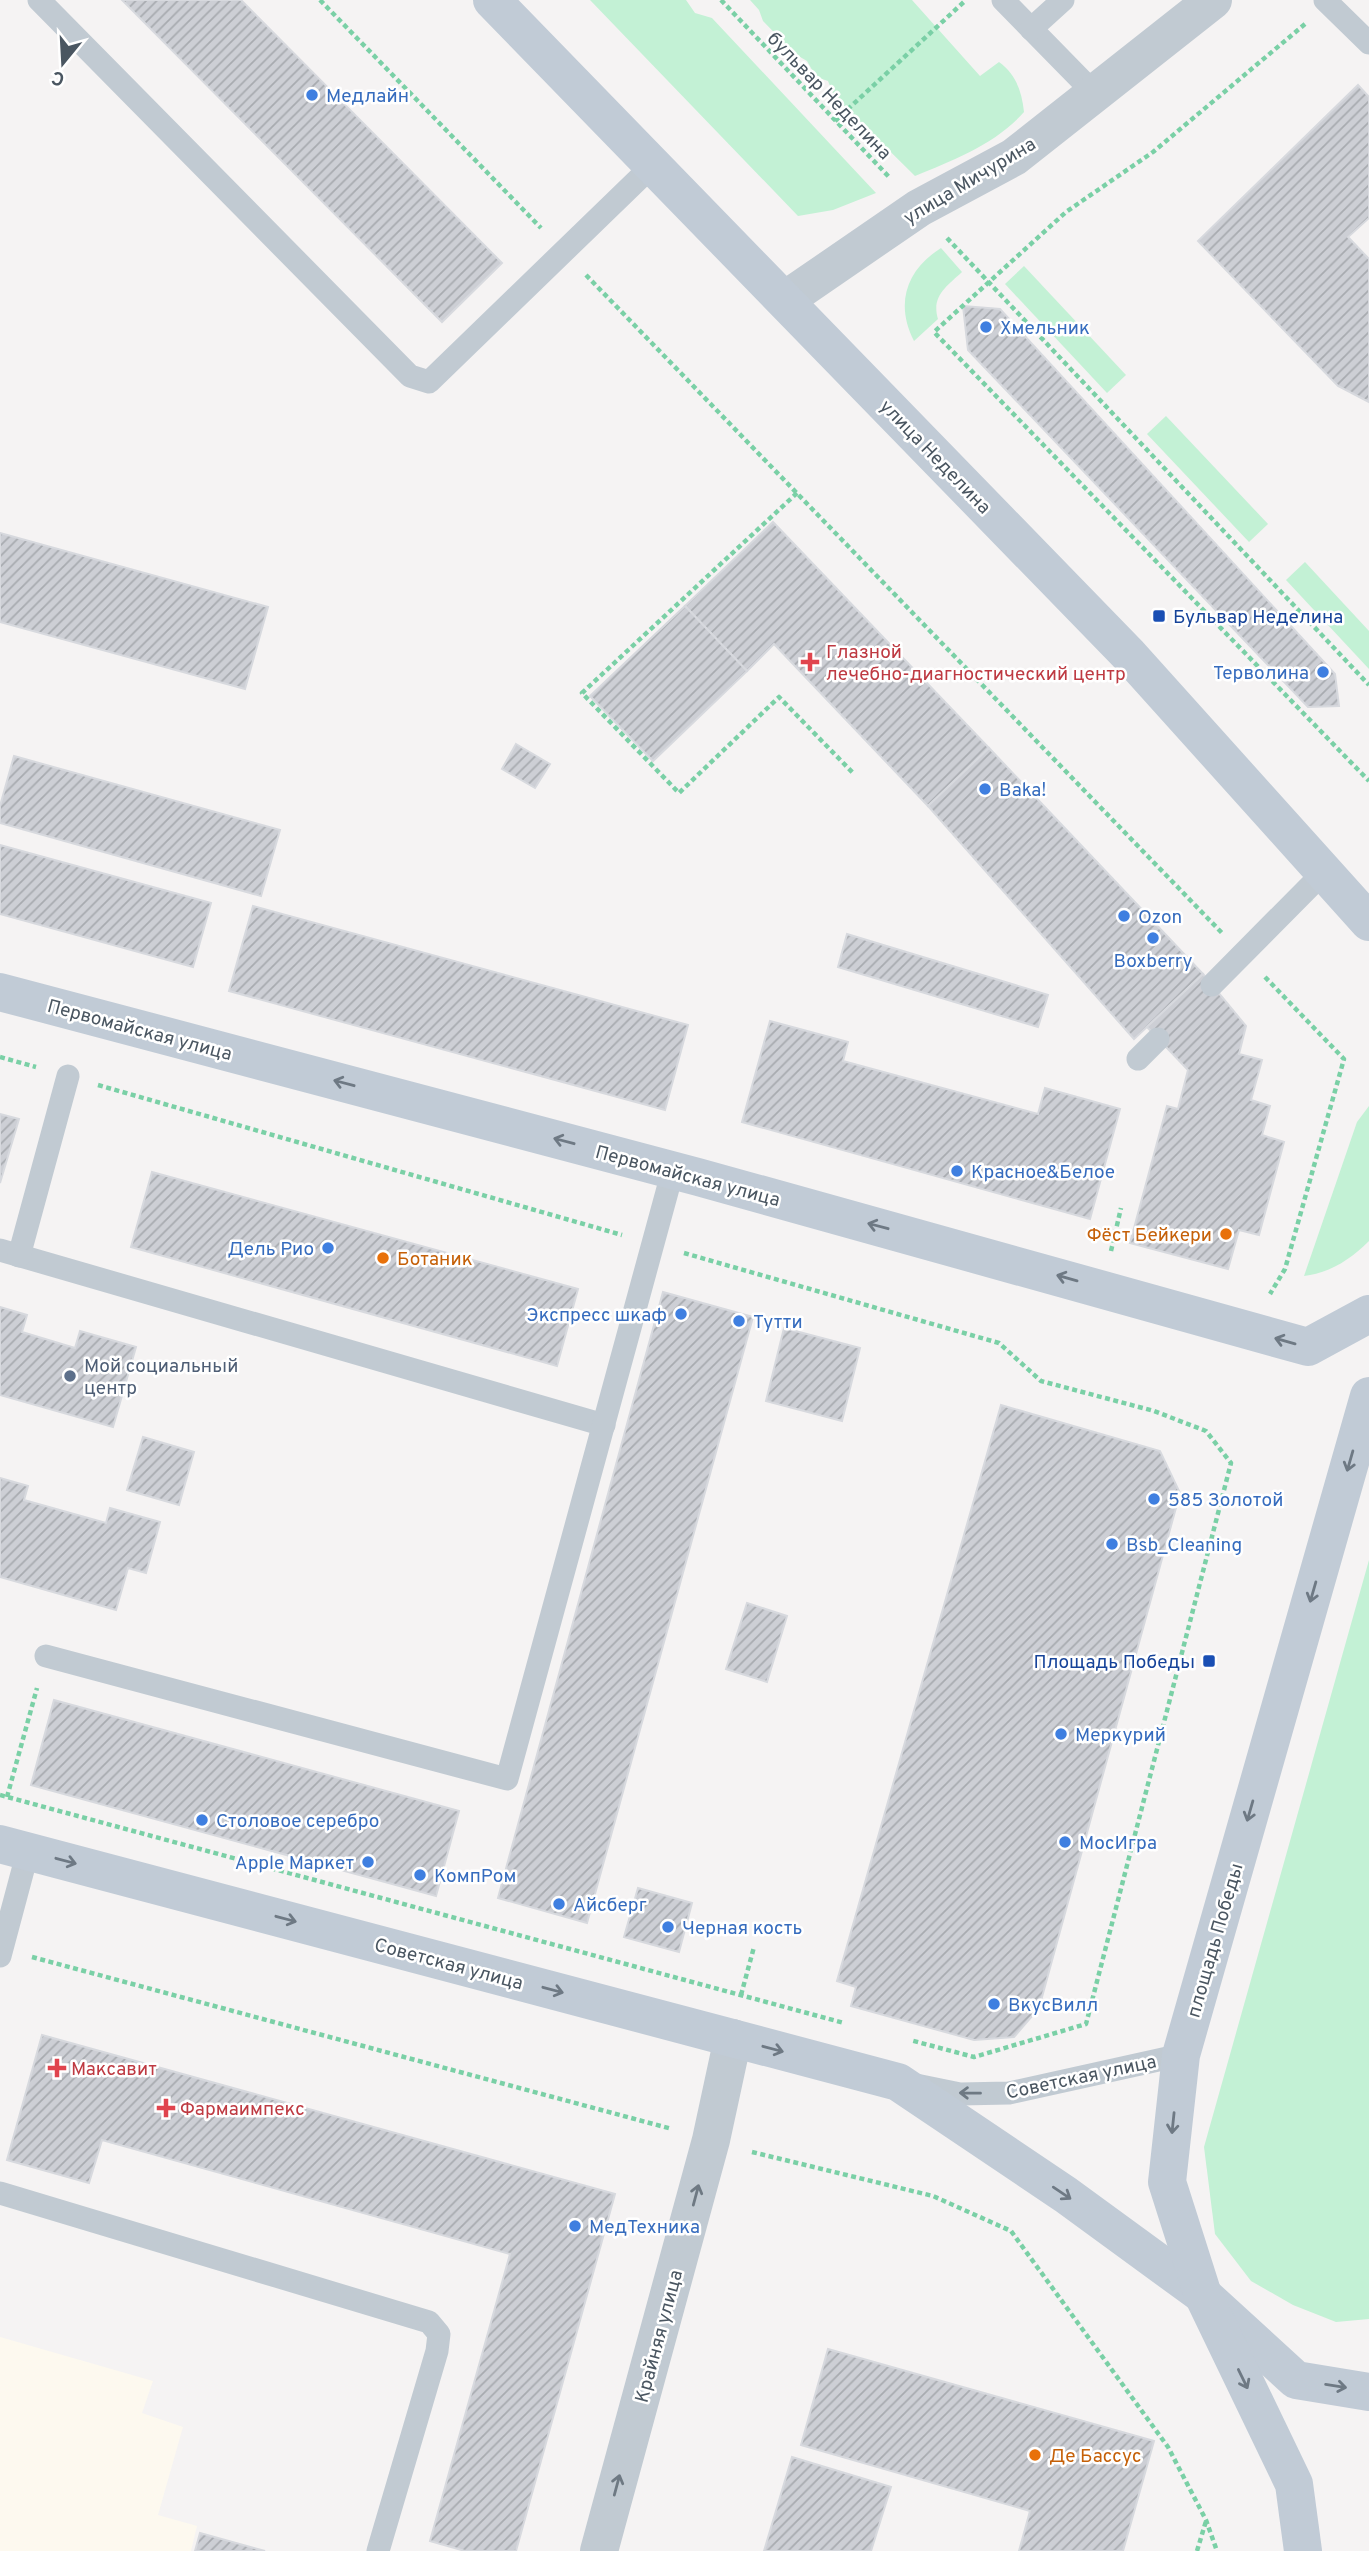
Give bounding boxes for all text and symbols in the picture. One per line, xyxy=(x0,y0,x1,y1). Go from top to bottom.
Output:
street label: бульвар Неделина xyxy=(761,27,896,165)
north arrow xyxy=(28,28,98,98)
text: С xyxy=(49,64,68,91)
place label: Медлайн xyxy=(326,85,409,109)
marker: Медлайн xyxy=(304,87,320,103)
street label: улица Мичурина xyxy=(899,133,1041,231)
place label: Хмельник xyxy=(1000,317,1090,341)
marker: Хмельник xyxy=(978,319,994,335)
street label: улица Неделина xyxy=(874,395,995,520)
place label: Бульвар Неделина xyxy=(1173,606,1343,630)
marker: Бульвар Неделина xyxy=(1151,608,1167,624)
place label: Глазной лечебно-диагностический центр xyxy=(826,641,1126,687)
marker: Глазной лечебно-диагностический центр xyxy=(800,652,820,672)
place label: Терволина xyxy=(1213,662,1309,686)
marker: Терволина xyxy=(1315,664,1331,680)
place label: Baka! xyxy=(999,779,1046,803)
marker: Baka! xyxy=(977,781,993,797)
place label: Ozon xyxy=(1138,906,1182,930)
marker: Ozon xyxy=(1116,908,1132,924)
marker: Boxberry xyxy=(1145,930,1161,946)
place label: Boxberry xyxy=(1114,950,1192,974)
street label: Первомайская улица xyxy=(45,995,234,1067)
one-way arrow xyxy=(333,1076,355,1089)
one-way arrow xyxy=(553,1134,575,1147)
street label: Первомайская улица xyxy=(593,1141,782,1213)
place label: Красное&Белое xyxy=(971,1161,1115,1185)
marker: Красное&Белое xyxy=(949,1163,965,1179)
one-way arrow xyxy=(867,1219,890,1232)
place label: Фёст Бейкери xyxy=(1087,1224,1212,1248)
marker: Фёст Бейкери xyxy=(1218,1226,1234,1242)
place label: Дель Рио xyxy=(227,1238,314,1262)
marker: Дель Рио xyxy=(320,1240,336,1256)
place label: Ботаник xyxy=(397,1248,473,1272)
marker: Ботаник xyxy=(375,1250,391,1266)
one-way arrow xyxy=(1056,1271,1078,1284)
place label: Экспресс шкаф xyxy=(526,1304,667,1328)
marker: Экспресс шкаф xyxy=(673,1306,689,1322)
place label: Тутти xyxy=(753,1311,803,1335)
marker: Тутти xyxy=(731,1313,747,1329)
one-way arrow xyxy=(1275,1333,1297,1346)
place label: Мой социальный центр xyxy=(84,1355,238,1401)
marker: Мой социальный центр xyxy=(62,1368,78,1384)
one-way arrow xyxy=(1343,1450,1356,1472)
place label: 585 Золотой xyxy=(1168,1489,1283,1513)
marker: 585 Золотой xyxy=(1146,1491,1162,1507)
place label: Bsb_Cleaning xyxy=(1126,1534,1242,1558)
marker: Bsb_Cleaning xyxy=(1104,1536,1120,1552)
one-way arrow xyxy=(1305,1581,1318,1603)
place label: Площадь Победы xyxy=(1034,1651,1195,1675)
marker: Площадь Победы xyxy=(1201,1653,1217,1669)
place label: Меркурий xyxy=(1075,1724,1166,1748)
marker: Меркурий xyxy=(1053,1726,1069,1742)
one-way arrow xyxy=(1243,1800,1256,1822)
place label: Столовое серебро xyxy=(216,1810,379,1834)
marker: Столовое серебро xyxy=(194,1812,210,1828)
place label: МосИгра xyxy=(1079,1832,1157,1856)
marker: МосИгра xyxy=(1057,1834,1073,1850)
place label: Apple Маркет xyxy=(235,1852,354,1876)
marker: Apple Маркет xyxy=(360,1854,376,1870)
one-way arrow xyxy=(54,1855,77,1868)
street label: площадь Победы xyxy=(1182,1861,1249,2021)
place label: КомпРом xyxy=(434,1865,516,1889)
marker: КомпРом xyxy=(412,1867,428,1883)
place label: Айсберг xyxy=(573,1894,647,1918)
marker: Айсберг xyxy=(551,1896,567,1912)
one-way arrow xyxy=(275,1914,297,1927)
place label: Черная кость xyxy=(682,1917,802,1941)
marker: Черная кость xyxy=(660,1919,676,1935)
street label: Советская улица xyxy=(371,1934,526,1996)
one-way arrow xyxy=(541,1984,564,1997)
place label: ВкусВилл xyxy=(1008,1994,1098,2018)
marker: ВкусВилл xyxy=(986,1996,1002,2012)
one-way arrow xyxy=(762,2043,784,2056)
street label: Советская улица xyxy=(1004,2050,1159,2106)
place label: Максавит xyxy=(71,2058,157,2082)
marker: Максавит xyxy=(49,2060,65,2076)
one-way arrow xyxy=(959,2087,982,2100)
place label: Фармаимпекс xyxy=(180,2098,305,2122)
marker: Фармаимпекс xyxy=(158,2100,174,2116)
one-way arrow xyxy=(1167,2111,1180,2134)
one-way arrow xyxy=(690,2184,703,2206)
one-way arrow xyxy=(1052,2186,1071,2200)
place label: МедТехника xyxy=(589,2216,700,2240)
marker: МедТехника xyxy=(567,2218,583,2234)
street label: Крайняя улица xyxy=(631,2268,689,2405)
one-way arrow xyxy=(1237,2368,1251,2389)
one-way arrow xyxy=(1324,2380,1347,2393)
place label: Де Бассус xyxy=(1049,2445,1141,2469)
marker: Де Бассус xyxy=(1027,2447,1043,2463)
one-way arrow xyxy=(611,2474,624,2497)

